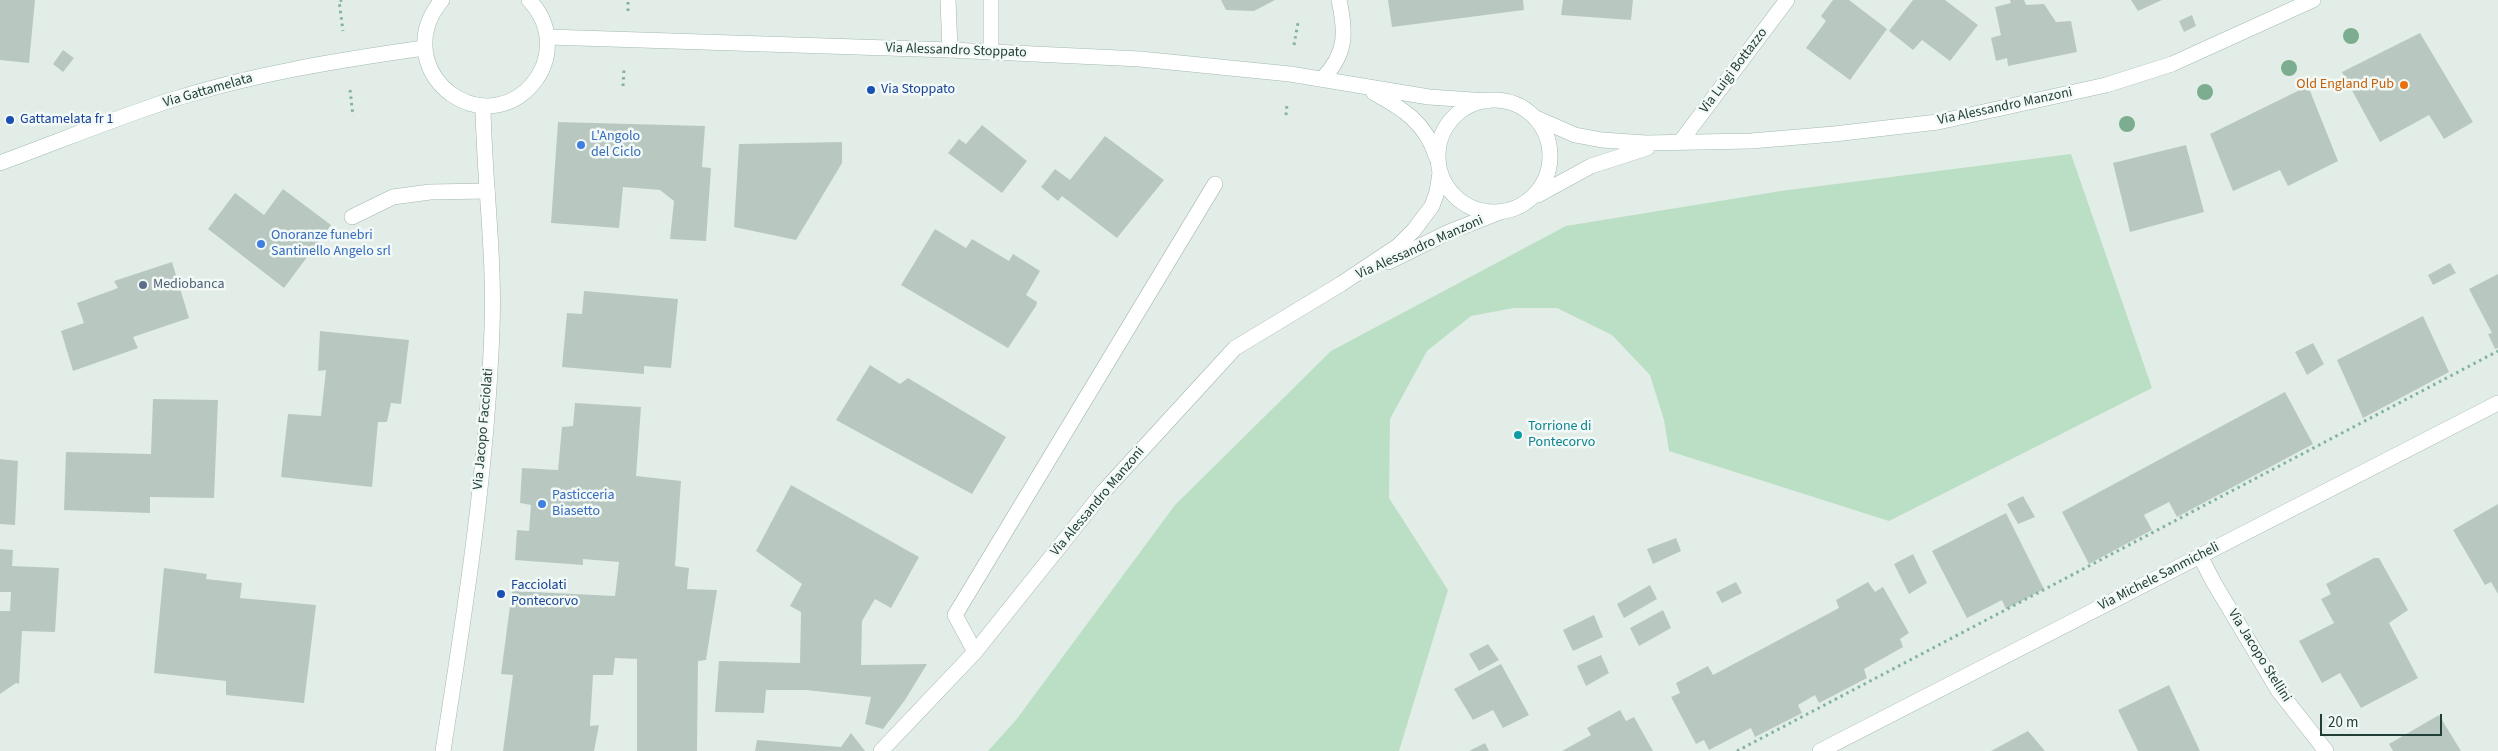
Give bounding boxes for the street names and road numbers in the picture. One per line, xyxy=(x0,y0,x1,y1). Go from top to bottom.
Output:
street label: Via Luigi Bottazzo xyxy=(1696,25,1772,117)
street label: Via Alessandro Stoppato xyxy=(885,40,1027,62)
street label: Via Gattamelata xyxy=(161,70,255,112)
street label: Via Alessandro Manzoni xyxy=(1936,85,2074,129)
street label: Via Alessandro Manzoni xyxy=(1354,212,1486,284)
street label: Via Jacopo Facciolati xyxy=(470,368,498,490)
street label: Via Alessandro Manzoni xyxy=(1047,444,1149,560)
street label: Via Michele Sanmicheli xyxy=(2096,539,2222,615)
street label: Via Jacopo Stellini xyxy=(2224,606,2294,706)

